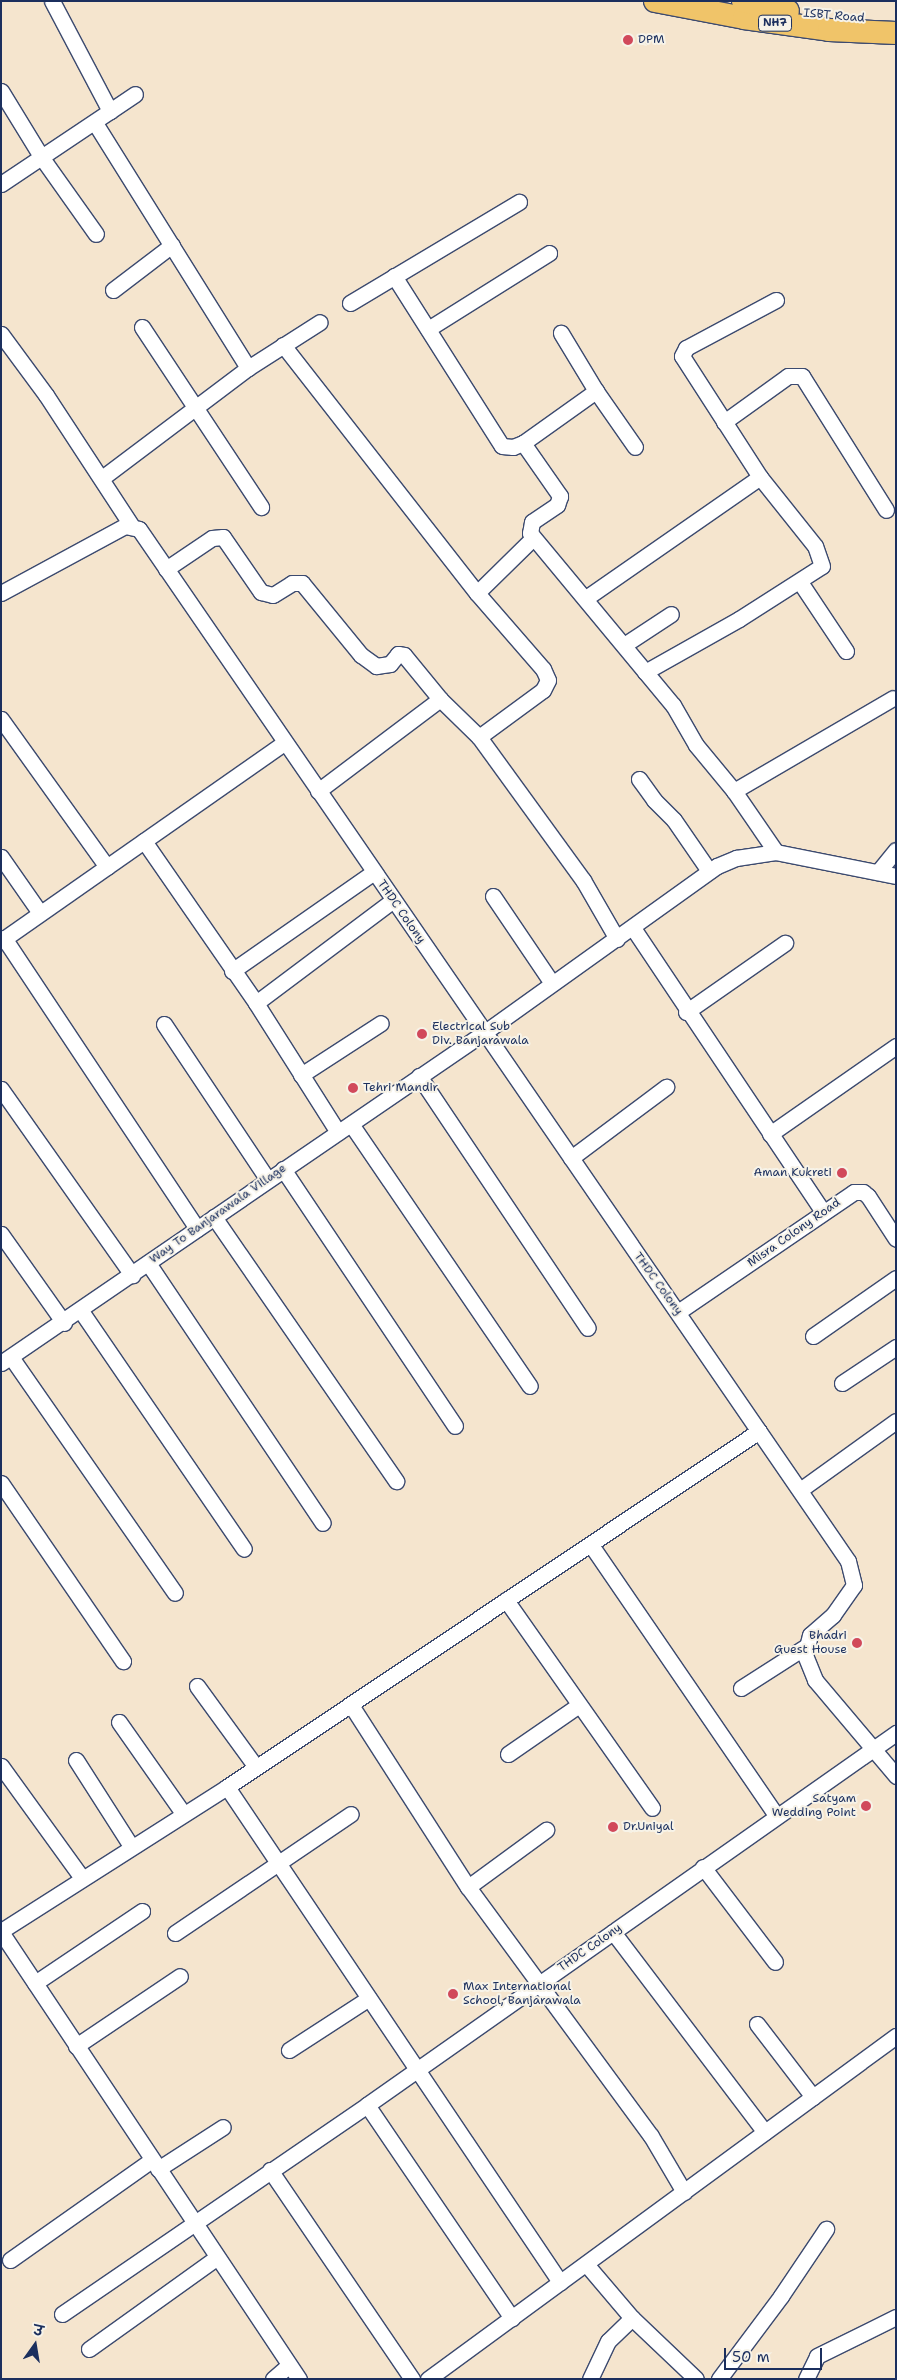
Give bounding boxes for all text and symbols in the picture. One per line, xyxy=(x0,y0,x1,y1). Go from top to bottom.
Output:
street label: ISBT Road xyxy=(803,6,865,26)
road number: NH7 xyxy=(758,14,792,32)
place label: DPM xyxy=(638,33,665,47)
marker: DPM xyxy=(622,34,634,46)
street label: THDC Colony xyxy=(374,877,428,947)
place label: Electrical Sub Div. Banjarawala xyxy=(432,1020,529,1048)
marker: Electrical Sub Div. Banjarawala xyxy=(416,1028,428,1040)
place label: Tehri Mandir xyxy=(363,1081,438,1095)
marker: Tehri Mandir xyxy=(347,1082,359,1094)
street label: Way To Banjarawala Village xyxy=(147,1161,289,1267)
place label: Aman Kukreti xyxy=(754,1166,832,1180)
marker: Aman Kukreti xyxy=(836,1167,848,1179)
street label: Misra Colony Road xyxy=(745,1196,843,1270)
street label: THDC Colony xyxy=(630,1250,686,1318)
place label: Bhadri Guest House xyxy=(774,1629,847,1657)
marker: Bhadri Guest House xyxy=(851,1637,863,1649)
place label: Satyam Wedding Point xyxy=(772,1792,856,1820)
marker: Satyam Wedding Point xyxy=(860,1800,872,1812)
place label: Dr.Uniyal xyxy=(623,1820,674,1834)
marker: Dr.Uniyal xyxy=(607,1821,619,1833)
street label: THDC Colony xyxy=(555,1921,625,1975)
place label: Max International School, Banjarawala xyxy=(463,1980,581,2008)
marker: Max International School, Banjarawala xyxy=(447,1988,459,2000)
north arrow xyxy=(10,2320,60,2370)
text: उ xyxy=(32,2321,45,2340)
scale bar xyxy=(727,2338,824,2370)
text: 50 m xyxy=(732,2347,770,2367)

